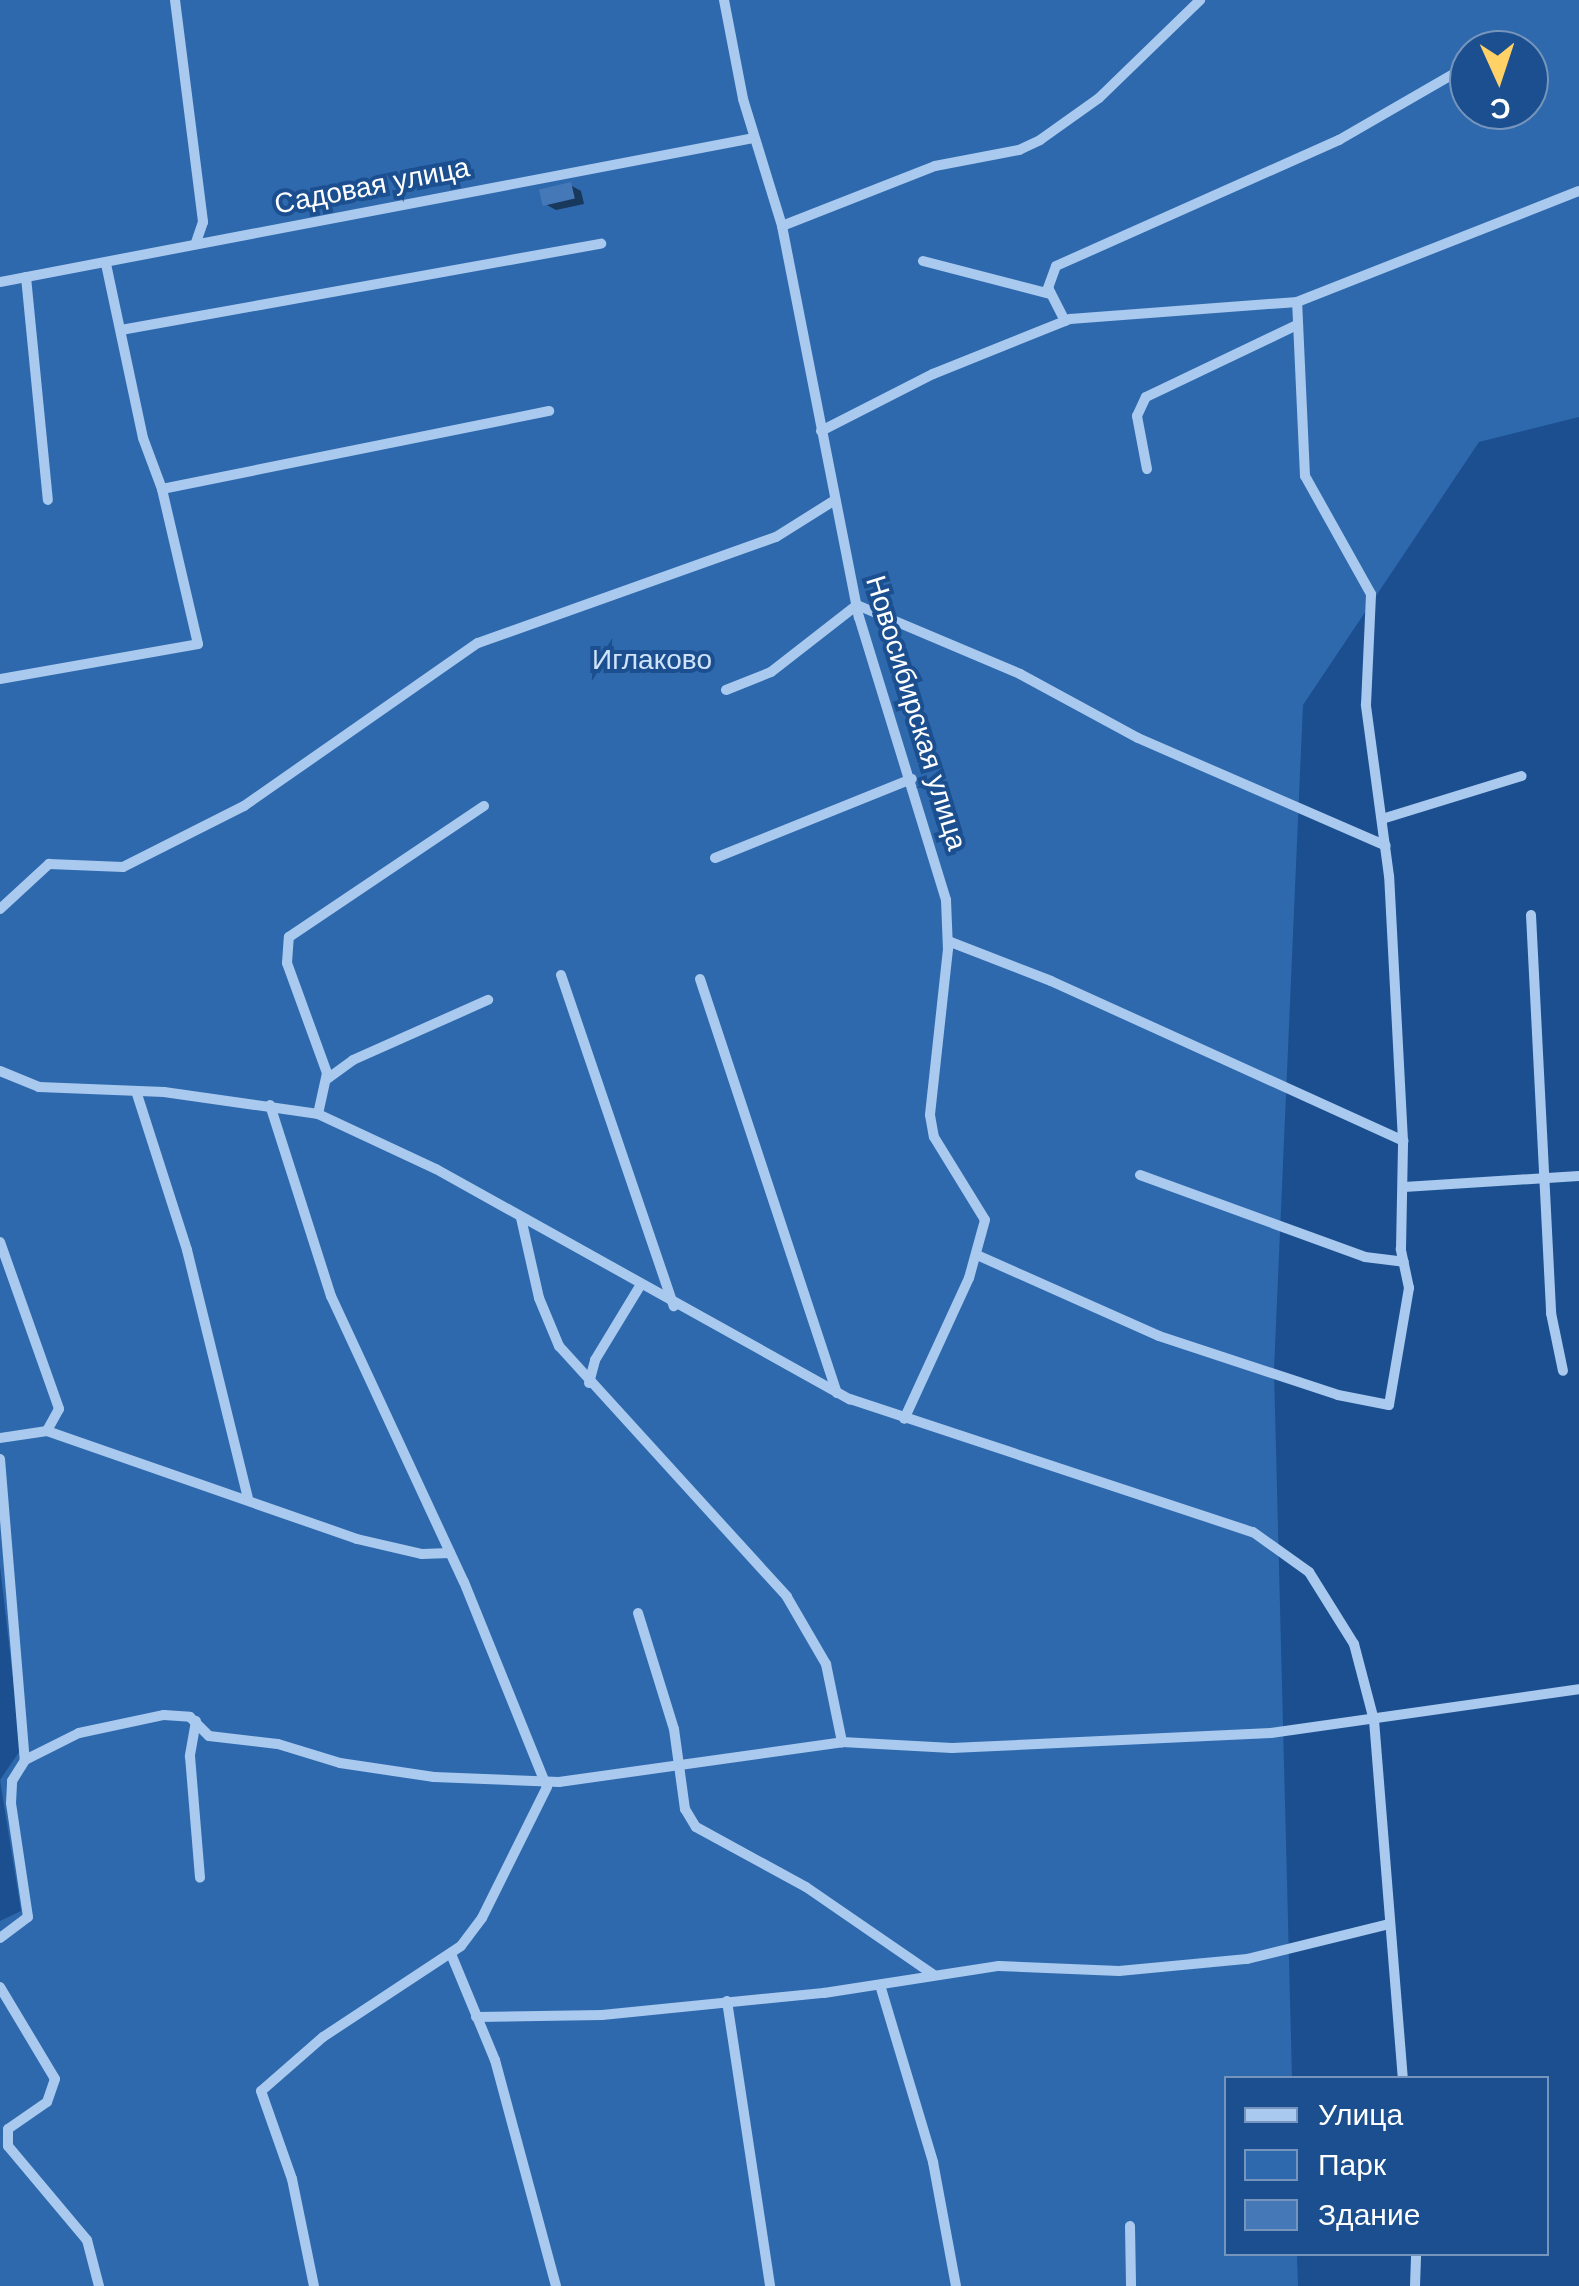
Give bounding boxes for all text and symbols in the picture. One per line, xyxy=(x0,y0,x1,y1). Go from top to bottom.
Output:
north arrow xyxy=(1449,30,1549,130)
text: С xyxy=(1490,92,1511,124)
street label: Садовая улица xyxy=(272,151,472,221)
street label: Новосибирская улица xyxy=(858,572,974,854)
park label: Иглаково xyxy=(592,643,712,677)
legend xyxy=(1224,2076,1549,2256)
text: Улица xyxy=(1318,2098,1403,2131)
text: Парк xyxy=(1318,2148,1386,2181)
text: Здание xyxy=(1318,2198,1420,2231)

